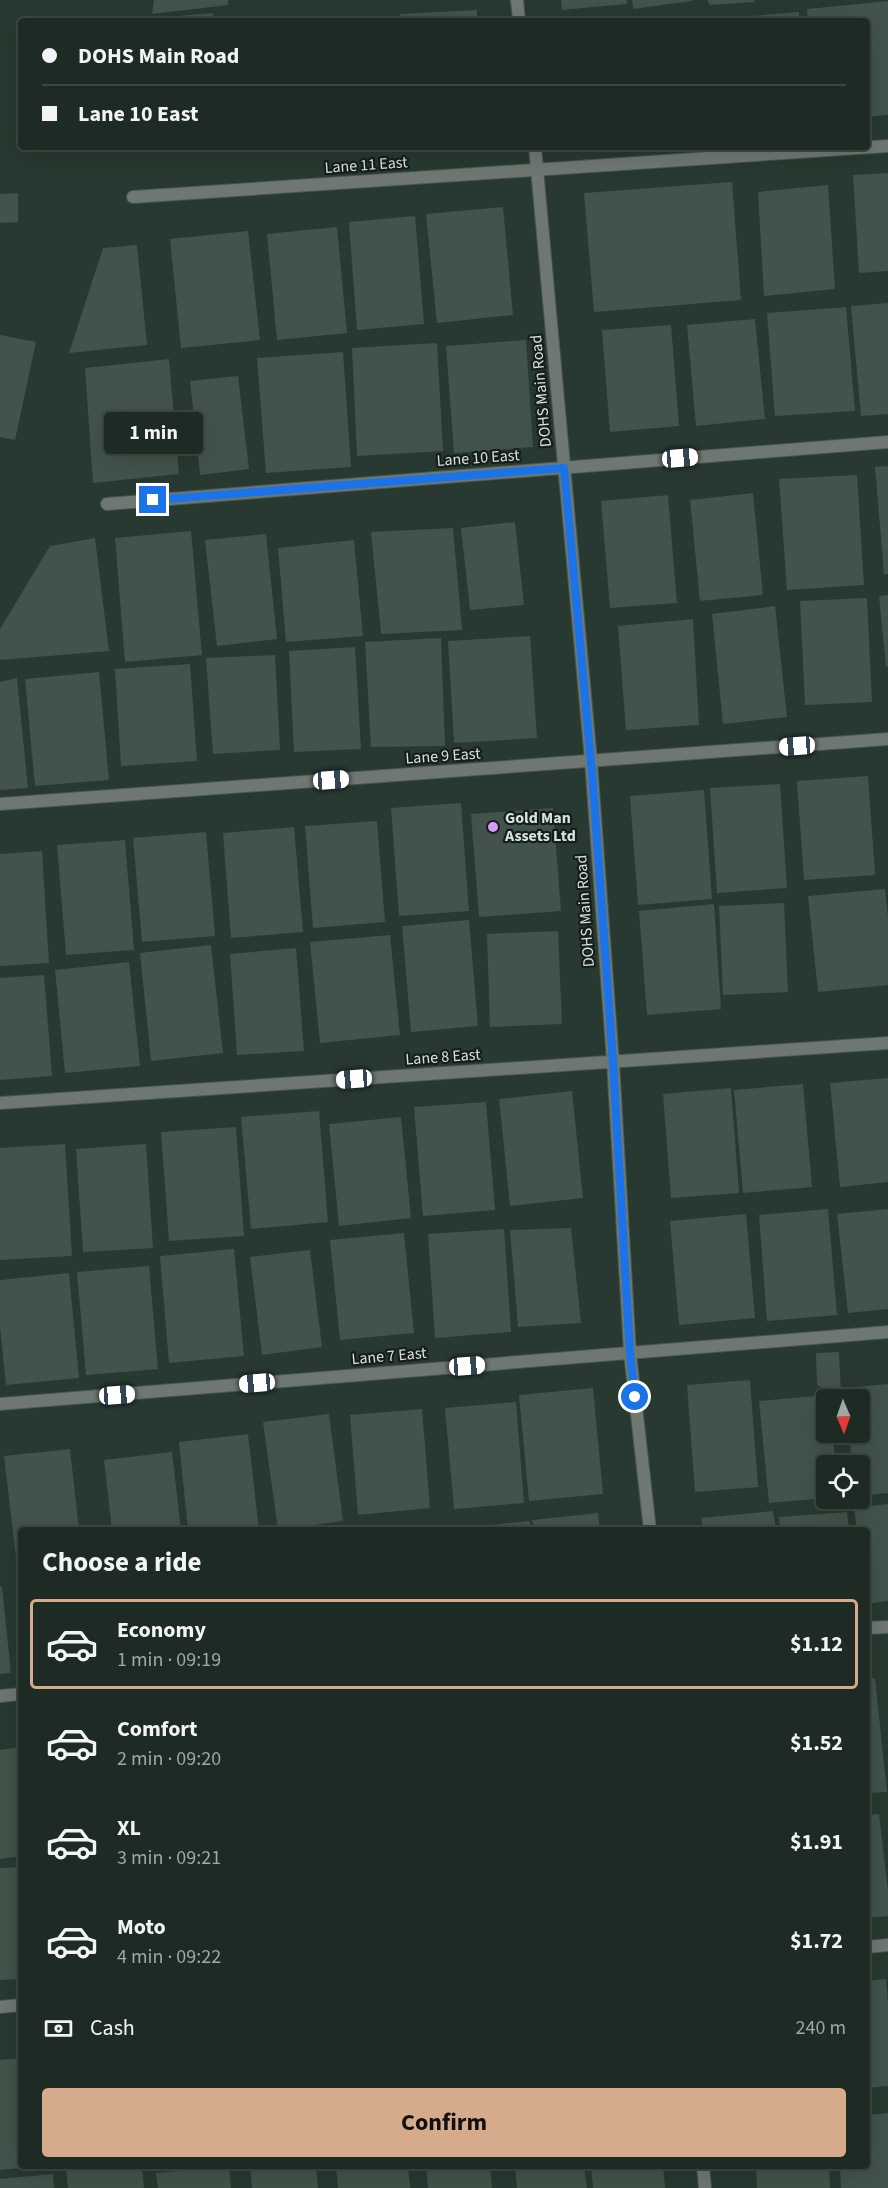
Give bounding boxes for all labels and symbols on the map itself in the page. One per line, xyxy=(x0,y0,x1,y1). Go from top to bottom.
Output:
street label: Lane 11 East xyxy=(324,151,409,179)
street label: DOHS Main Road xyxy=(525,334,557,448)
callout: 1 min xyxy=(104,413,202,455)
street label: Lane 10 East xyxy=(436,444,521,472)
car xyxy=(661,447,699,469)
route end xyxy=(139,486,166,513)
car xyxy=(778,736,816,756)
street label: Lane 9 East xyxy=(405,742,482,770)
car xyxy=(312,770,350,790)
place label: Gold Man Assets Ltd xyxy=(504,807,576,847)
marker: Gold Man Assets Ltd xyxy=(486,820,500,834)
street label: DOHS Main Road xyxy=(570,854,600,968)
street label: Lane 8 East xyxy=(405,1043,482,1071)
car xyxy=(335,1069,373,1089)
street label: Lane 7 East xyxy=(351,1342,428,1370)
car xyxy=(448,1356,486,1376)
car xyxy=(238,1372,276,1394)
route start xyxy=(621,1383,648,1410)
car xyxy=(98,1385,136,1405)
north arrow xyxy=(816,1389,870,1443)

